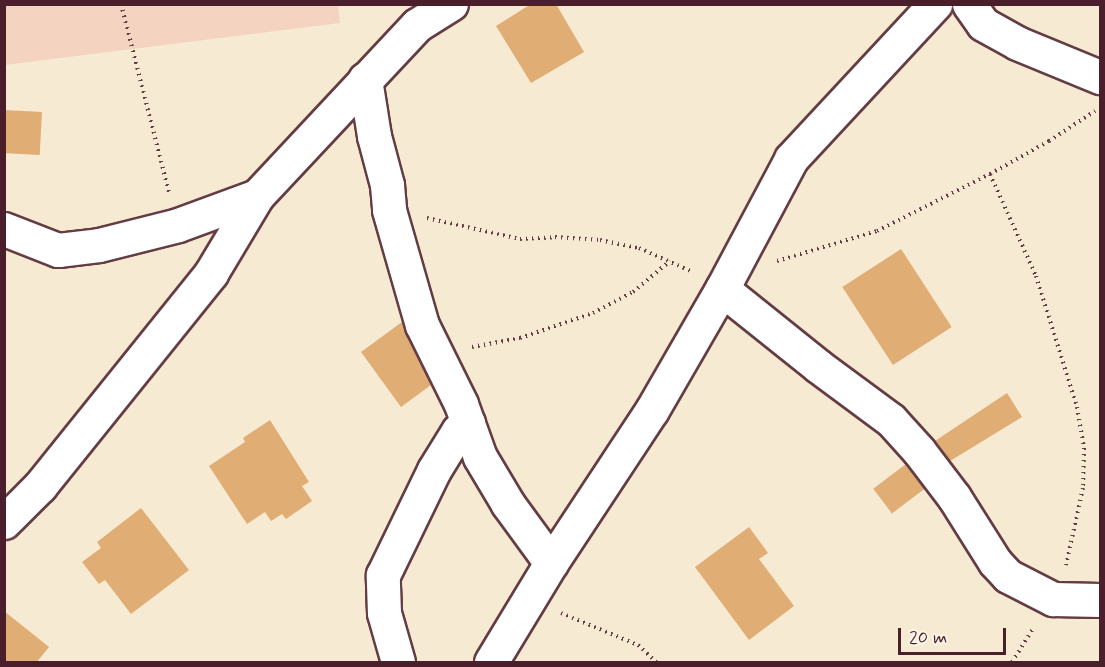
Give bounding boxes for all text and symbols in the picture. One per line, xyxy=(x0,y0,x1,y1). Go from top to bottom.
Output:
scale bar xyxy=(901,616,1009,654)
text: 20 m xyxy=(909,626,947,650)

